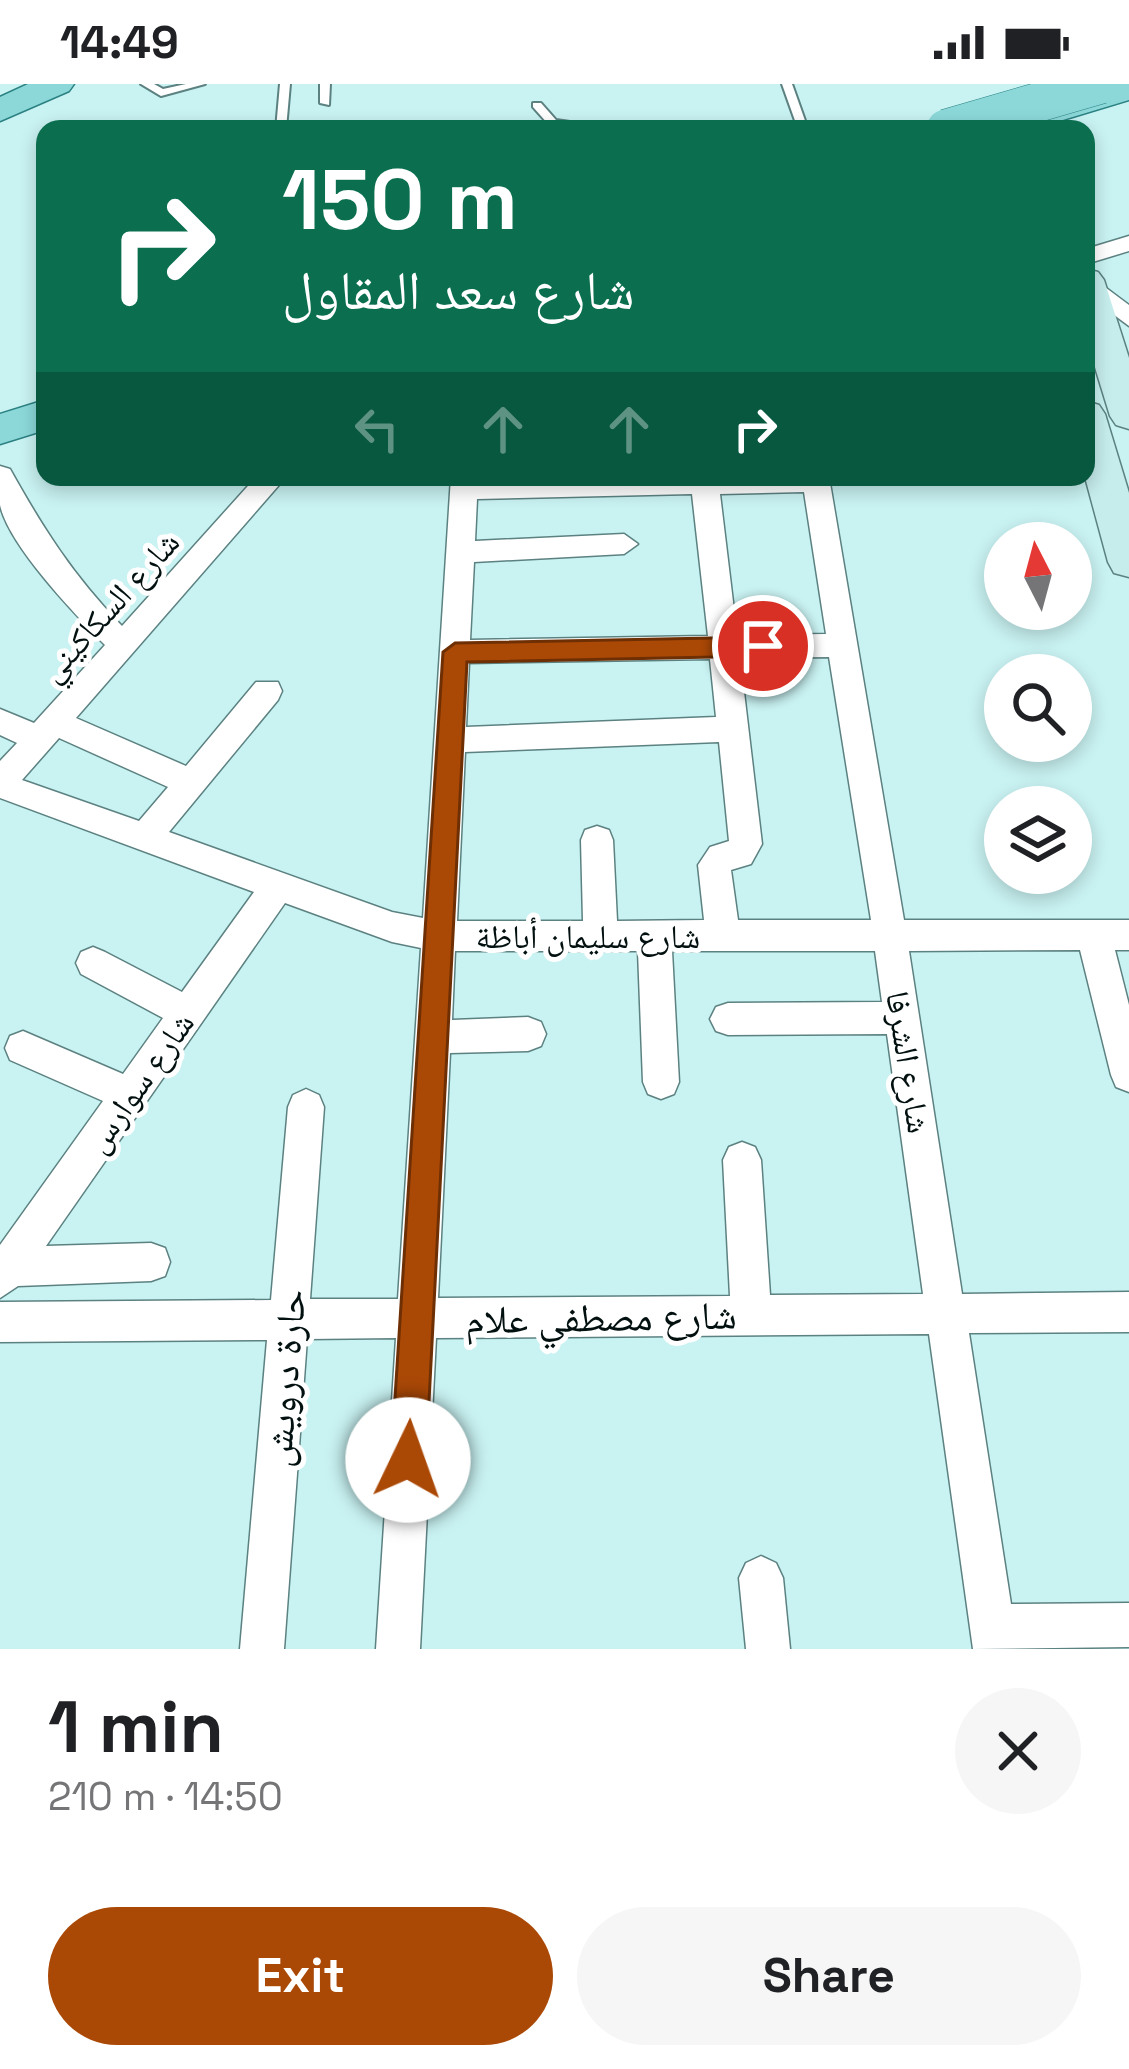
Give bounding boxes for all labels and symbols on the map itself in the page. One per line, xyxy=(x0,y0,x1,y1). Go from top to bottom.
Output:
street label: شارع السكاكيني xyxy=(31,522,192,694)
north arrow xyxy=(984,522,1092,630)
pin xyxy=(712,595,814,697)
street label: شارع سليمان أباظة xyxy=(476,916,700,958)
street label: شارع الشرفا xyxy=(876,988,940,1136)
street label: شارع سوارس xyxy=(76,1004,204,1161)
street label: حارة درويش xyxy=(252,1287,317,1469)
street label: شارع مصطفي علام xyxy=(465,1291,737,1351)
position arrow xyxy=(345,1397,471,1523)

